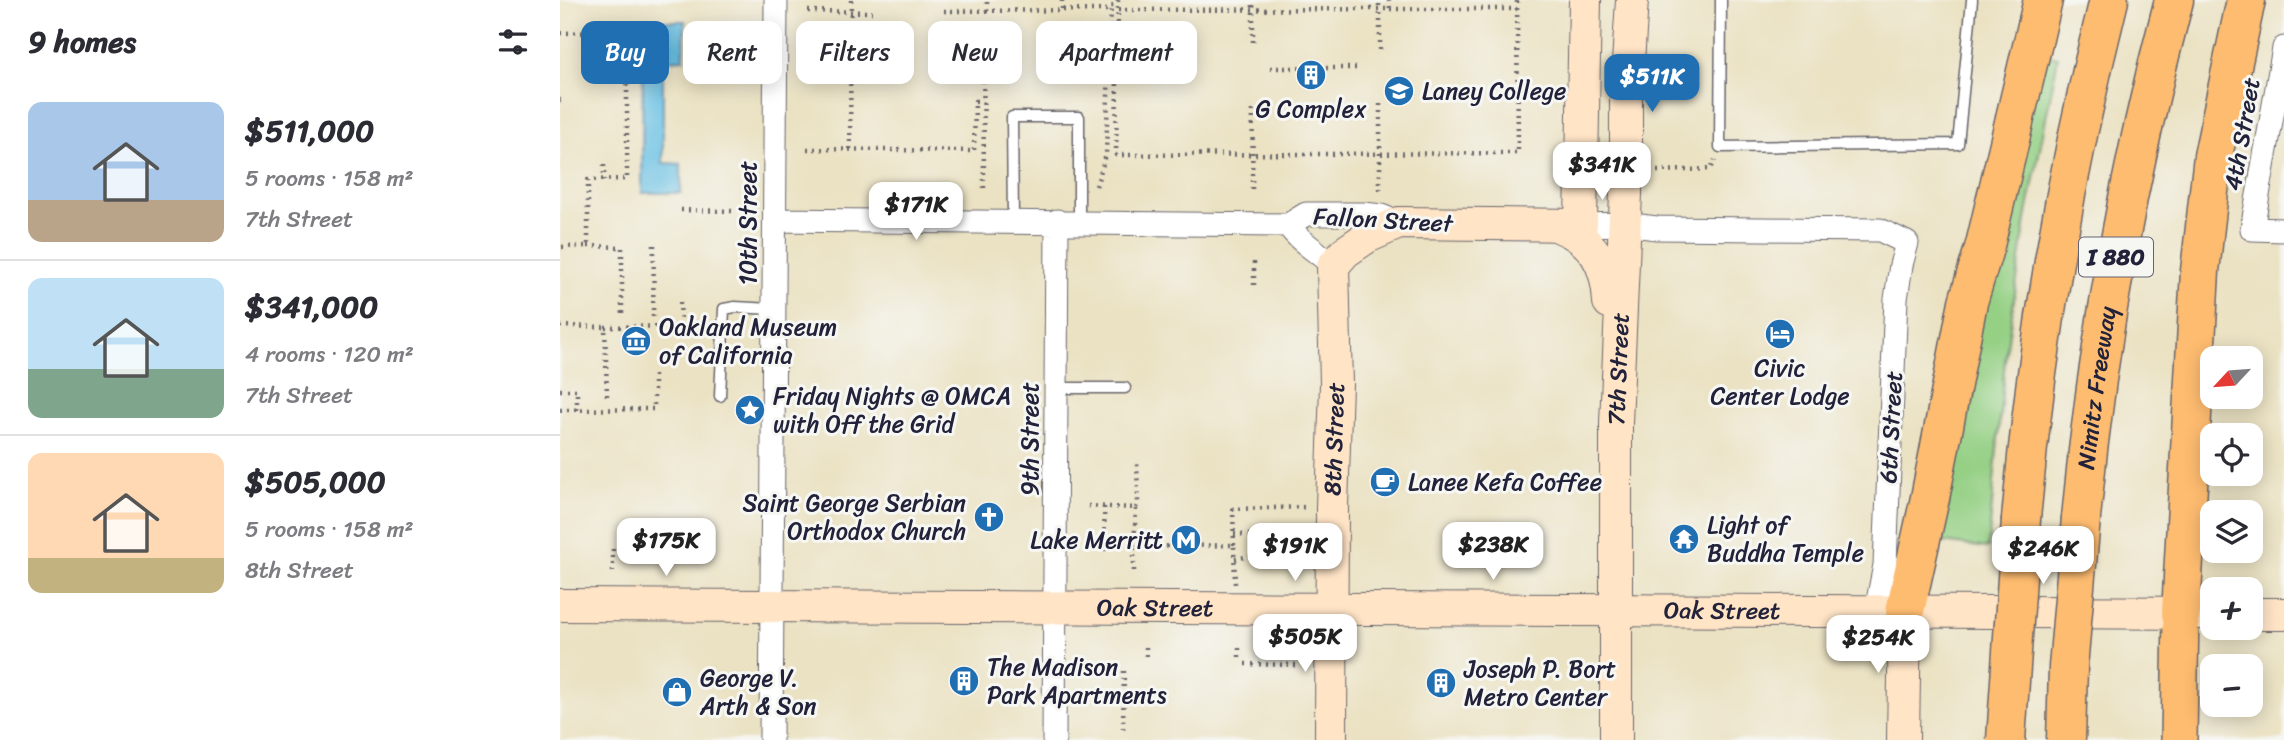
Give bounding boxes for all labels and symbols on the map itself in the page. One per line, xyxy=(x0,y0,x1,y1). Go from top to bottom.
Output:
pin: $511K xyxy=(1603,54,1701,114)
building icon: G Complex xyxy=(1294,58,1328,92)
place label: Laney College xyxy=(1422,70,1566,112)
school or university icon: Laney College xyxy=(1382,74,1416,108)
street label: 4th Street xyxy=(2211,74,2273,194)
place label: G Complex xyxy=(1256,88,1367,130)
pin: $341K xyxy=(1553,142,1651,202)
street label: 10th Street xyxy=(727,161,769,285)
pin: $171K xyxy=(867,182,965,242)
street label: Fallon Street xyxy=(1312,195,1455,245)
road number: I 880 xyxy=(2079,238,2153,276)
street label: Nimitz Freeway xyxy=(2065,303,2129,472)
place label: Oakland Museum of California xyxy=(659,306,837,376)
street label: 7th Street xyxy=(1595,312,1642,426)
hotel icon: Civic Center Lodge xyxy=(1763,317,1797,351)
museum icon: Oakland Museum of California xyxy=(619,324,653,358)
north arrow xyxy=(2200,346,2263,410)
place label: Civic Center Lodge xyxy=(1710,347,1850,417)
street label: 6th Street xyxy=(1867,370,1915,484)
place label: Friday Nights @ OMCA with Off the Grid xyxy=(773,375,1011,445)
street label: 9th Street xyxy=(1009,382,1051,496)
street label: 8th Street xyxy=(1311,382,1357,496)
place icon: Friday Nights @ OMCA with Off the Grid xyxy=(733,393,767,427)
place label: Lanee Kefa Coffee xyxy=(1408,461,1602,503)
cafe icon: Lanee Kefa Coffee xyxy=(1368,465,1402,499)
place label: Saint George Serbian Orthodox Church xyxy=(742,482,966,552)
church icon: Saint George Serbian Orthodox Church xyxy=(972,500,1006,534)
place label: Light of Buddha Temple xyxy=(1707,504,1864,574)
pin: $175K xyxy=(617,518,715,578)
place label: Lake Merritt xyxy=(1030,519,1163,561)
pin: $238K xyxy=(1444,522,1542,582)
temple icon: Light of Buddha Temple xyxy=(1667,522,1701,556)
metro station icon: Lake Merritt xyxy=(1169,523,1203,557)
pin: $191K xyxy=(1246,524,1344,583)
pin: $246K xyxy=(1994,526,2092,586)
street label: Oak Street xyxy=(1097,587,1213,629)
street label: Oak Street xyxy=(1664,589,1780,632)
pin: $505K xyxy=(1256,614,1354,674)
pin: $254K xyxy=(1829,616,1927,675)
place label: The Madison Park Apartments xyxy=(987,646,1167,716)
place label: Joseph P. Bort Metro Center xyxy=(1463,648,1616,718)
place label: George V. Arth & Son xyxy=(699,657,817,727)
building icon: The Madison Park Apartments xyxy=(947,664,981,698)
building icon: Joseph P. Bort Metro Center xyxy=(1424,666,1458,700)
shop icon: George V. Arth & Son xyxy=(660,675,694,709)

